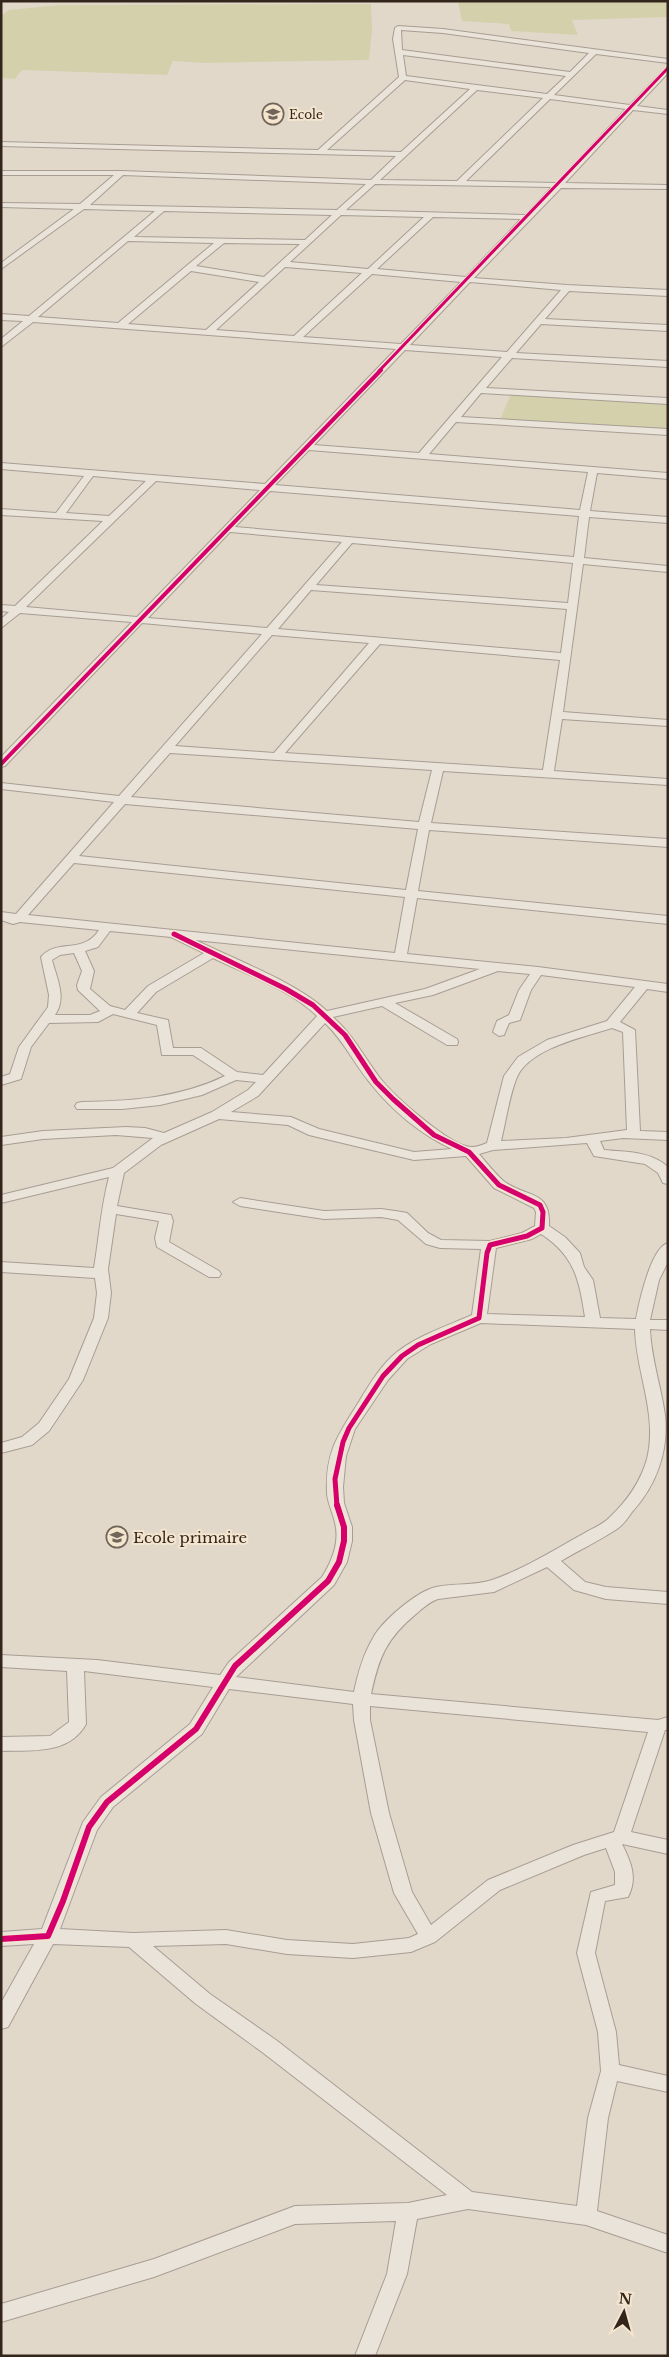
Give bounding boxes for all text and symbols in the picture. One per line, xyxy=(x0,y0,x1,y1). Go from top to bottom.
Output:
school or university icon: Ecole xyxy=(261,102,285,126)
place label: Ecole xyxy=(289,107,323,122)
school or university icon: Ecole primaire xyxy=(105,1525,129,1549)
place label: Ecole primaire xyxy=(133,1528,247,1547)
north arrow xyxy=(599,2287,649,2337)
text: N xyxy=(618,2289,633,2309)

